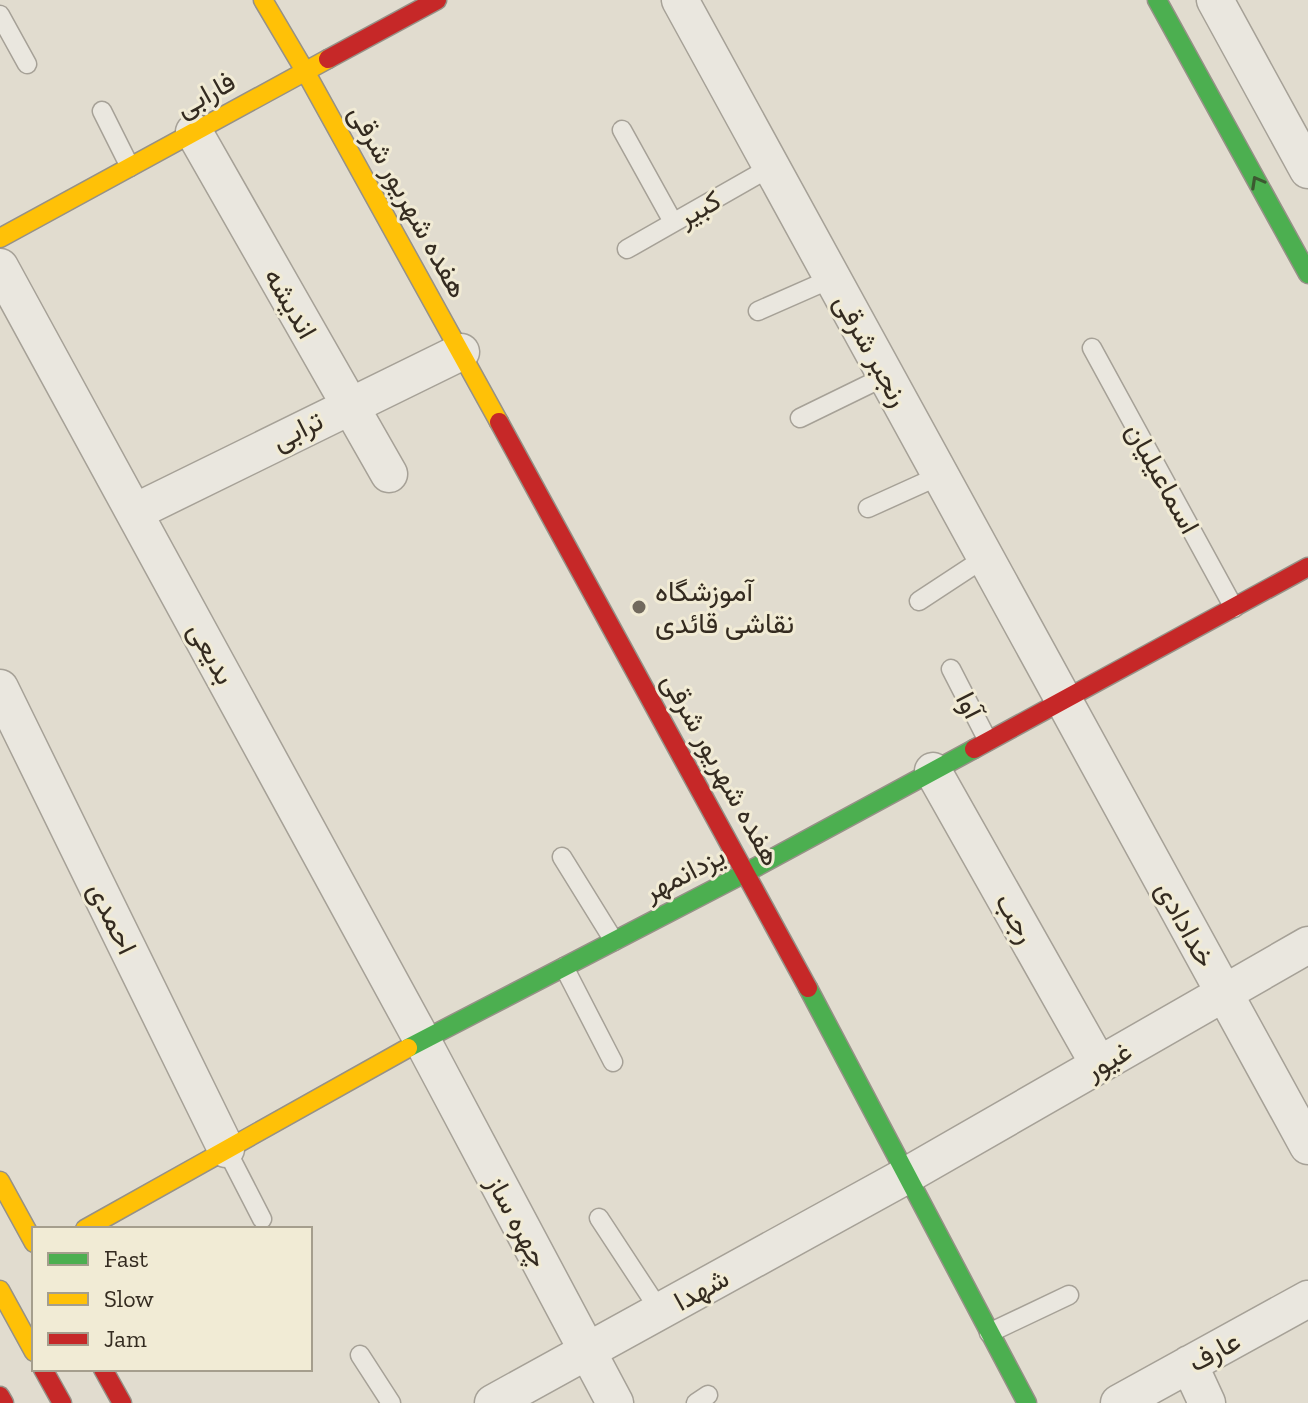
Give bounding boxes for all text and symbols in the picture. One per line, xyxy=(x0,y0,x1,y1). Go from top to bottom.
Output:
street label: فارابی xyxy=(170,65,241,125)
street label: هفده شهریور شرقی xyxy=(341,99,475,304)
one-way arrow xyxy=(1251,176,1267,190)
street label: کبیر xyxy=(671,183,727,235)
street label: اندیشه xyxy=(257,262,324,345)
street label: رنجبر شرقی xyxy=(826,288,916,413)
street label: ترابی xyxy=(266,404,329,458)
street label: اسماعیلیان xyxy=(1119,417,1207,540)
place label: آموزشگاه نقاشی قائدی xyxy=(655,575,794,640)
marker: آموزشگاه نقاشی قائدی xyxy=(630,598,648,616)
street label: بدیعی xyxy=(181,616,242,690)
street label: هفده شهریور شرقی xyxy=(654,667,788,872)
street label: آوا xyxy=(948,686,991,727)
street label: یزدانمهر xyxy=(637,839,731,909)
street label: خدادادی xyxy=(1149,875,1223,973)
street label: احمدی xyxy=(81,877,144,960)
street label: رجب xyxy=(988,887,1043,950)
street label: غیور xyxy=(1078,1034,1138,1088)
street label: چهره ساز xyxy=(477,1169,556,1274)
legend xyxy=(32,1227,312,1371)
text: Fast xyxy=(104,1244,148,1273)
street label: شهدا xyxy=(668,1261,735,1319)
text: Slow xyxy=(104,1284,154,1313)
text: Jam xyxy=(104,1324,147,1353)
street label: عارف xyxy=(1183,1324,1246,1380)

